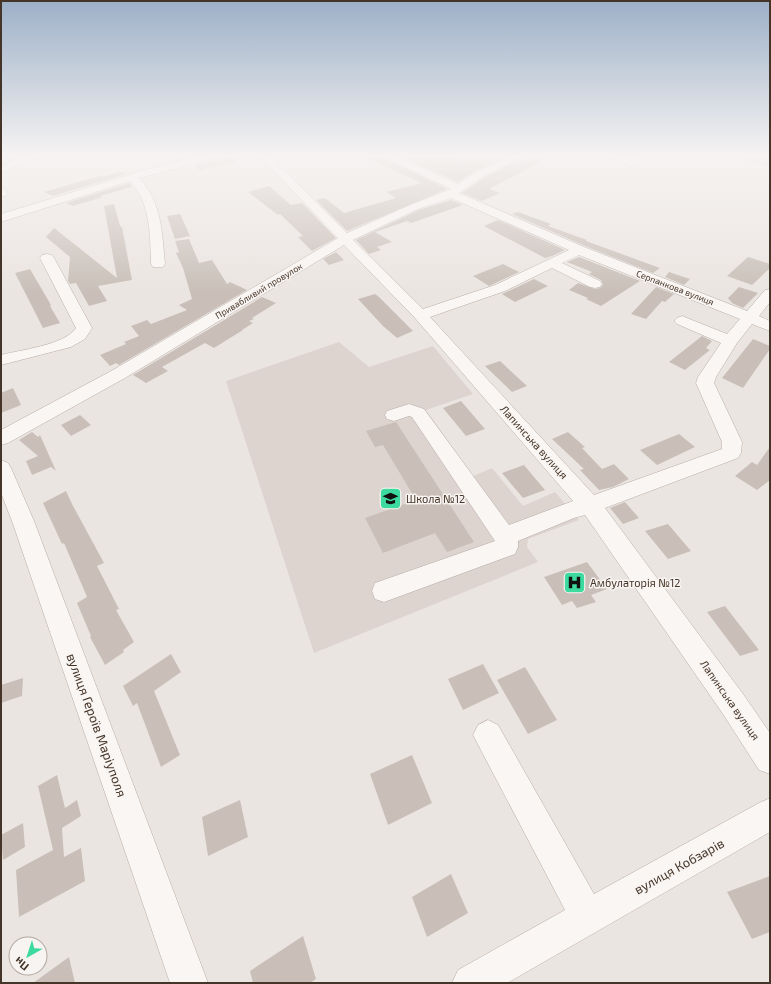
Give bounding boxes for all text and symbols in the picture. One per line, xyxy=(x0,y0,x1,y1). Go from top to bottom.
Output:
street label: Привабливий провулок xyxy=(213,260,305,322)
street label: Серпанкова вулиця xyxy=(634,268,716,308)
street label: Лапинська вулиця xyxy=(497,402,571,482)
school or university icon: Школа №12 xyxy=(378,486,404,512)
place label: Школа №12 xyxy=(406,492,465,505)
hospital icon: Амбулаторія №12 xyxy=(562,570,588,596)
place label: Амбулаторія №12 xyxy=(590,576,681,590)
street label: вулиця Героїв Маріуполя xyxy=(64,651,130,799)
street label: Лапинська вулиця xyxy=(697,657,763,743)
street label: вулиця Кобзарів xyxy=(631,835,727,897)
north arrow xyxy=(8,936,48,976)
text: Пн xyxy=(12,955,31,974)

